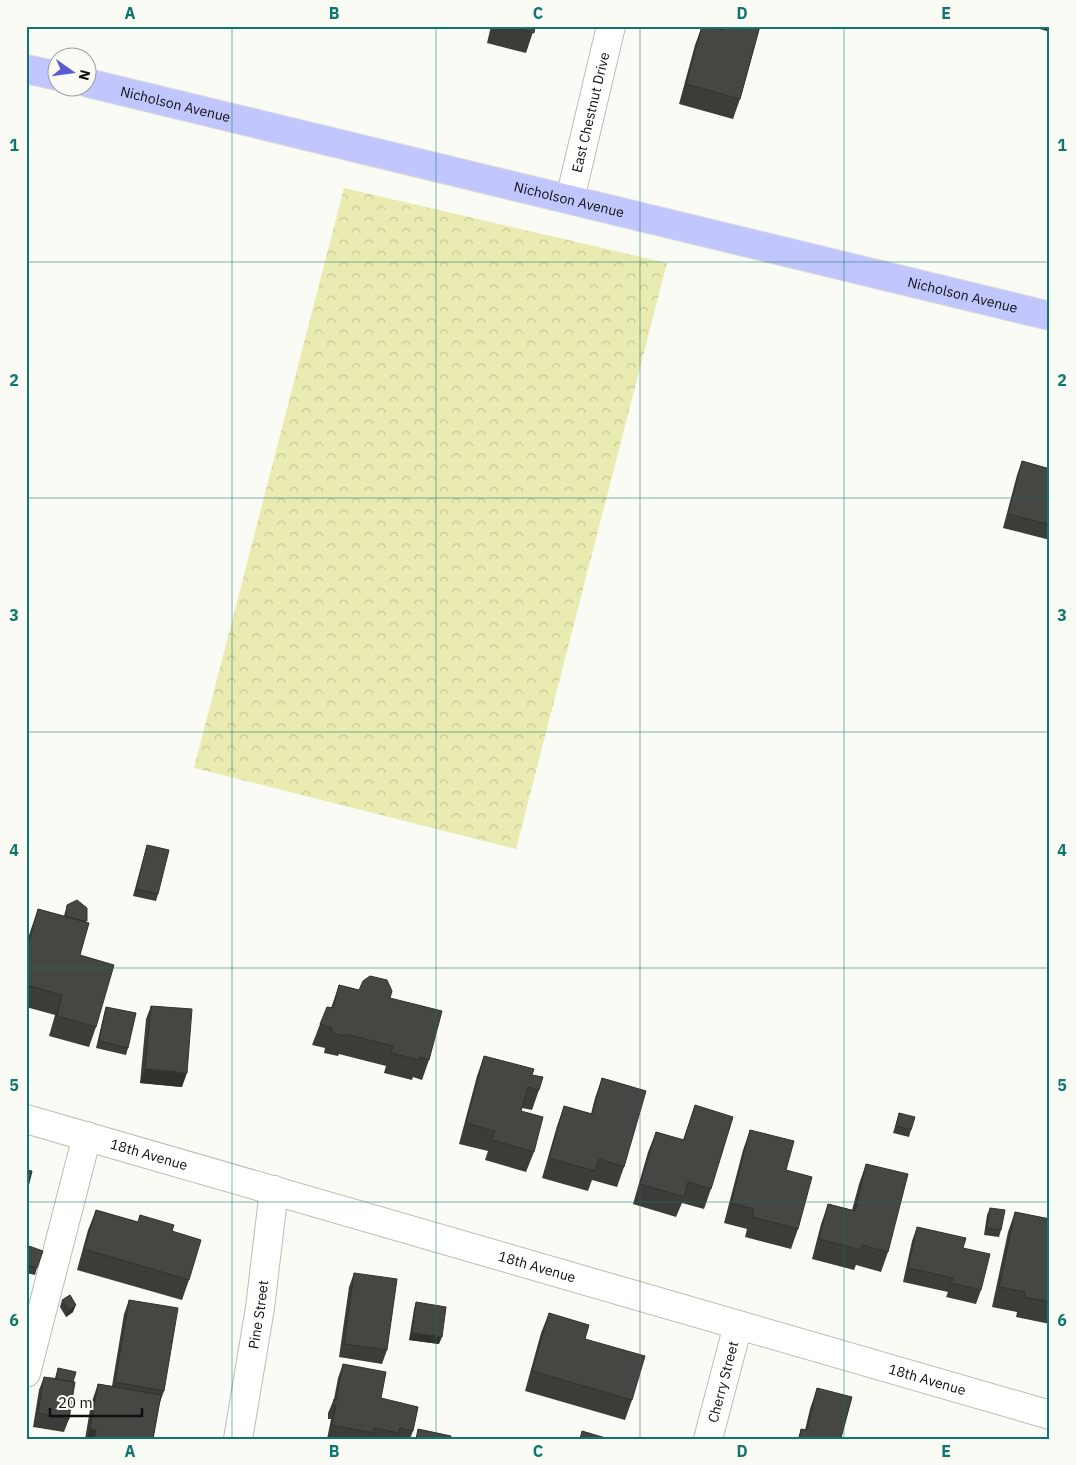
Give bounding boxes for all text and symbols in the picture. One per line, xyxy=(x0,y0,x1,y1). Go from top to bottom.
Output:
text: A xyxy=(125,3,136,23)
text: B xyxy=(329,3,340,23)
text: C xyxy=(533,3,543,23)
text: D xyxy=(736,3,748,23)
text: E xyxy=(941,3,951,23)
north arrow xyxy=(48,48,98,98)
street label: East Chestnut Drive xyxy=(568,50,614,174)
text: N xyxy=(75,68,95,82)
street label: Nicholson Avenue xyxy=(119,82,233,126)
text: 1 xyxy=(9,135,19,155)
text: 1 xyxy=(1057,135,1067,155)
street label: Nicholson Avenue xyxy=(512,178,626,222)
street label: Nicholson Avenue xyxy=(906,273,1020,317)
text: 2 xyxy=(9,370,19,390)
text: 2 xyxy=(1057,370,1067,390)
text: 3 xyxy=(9,605,19,625)
text: 3 xyxy=(1057,605,1067,625)
text: 4 xyxy=(9,840,19,860)
text: 4 xyxy=(1057,840,1067,860)
text: 5 xyxy=(9,1075,19,1095)
text: 5 xyxy=(1057,1075,1067,1095)
street label: 18th Avenue xyxy=(108,1135,190,1174)
street label: 18th Avenue xyxy=(496,1247,578,1287)
street label: Pine Street xyxy=(244,1279,272,1350)
text: 6 xyxy=(9,1310,19,1330)
text: 6 xyxy=(1057,1310,1067,1330)
street label: Cherry Street xyxy=(704,1339,742,1425)
street label: 18th Avenue xyxy=(886,1360,968,1399)
scale bar xyxy=(50,1385,142,1417)
text: 20 m xyxy=(58,1393,93,1412)
text: A xyxy=(125,1441,136,1461)
text: B xyxy=(329,1441,340,1461)
text: C xyxy=(533,1441,543,1461)
text: D xyxy=(736,1441,748,1461)
text: E xyxy=(941,1441,951,1461)

